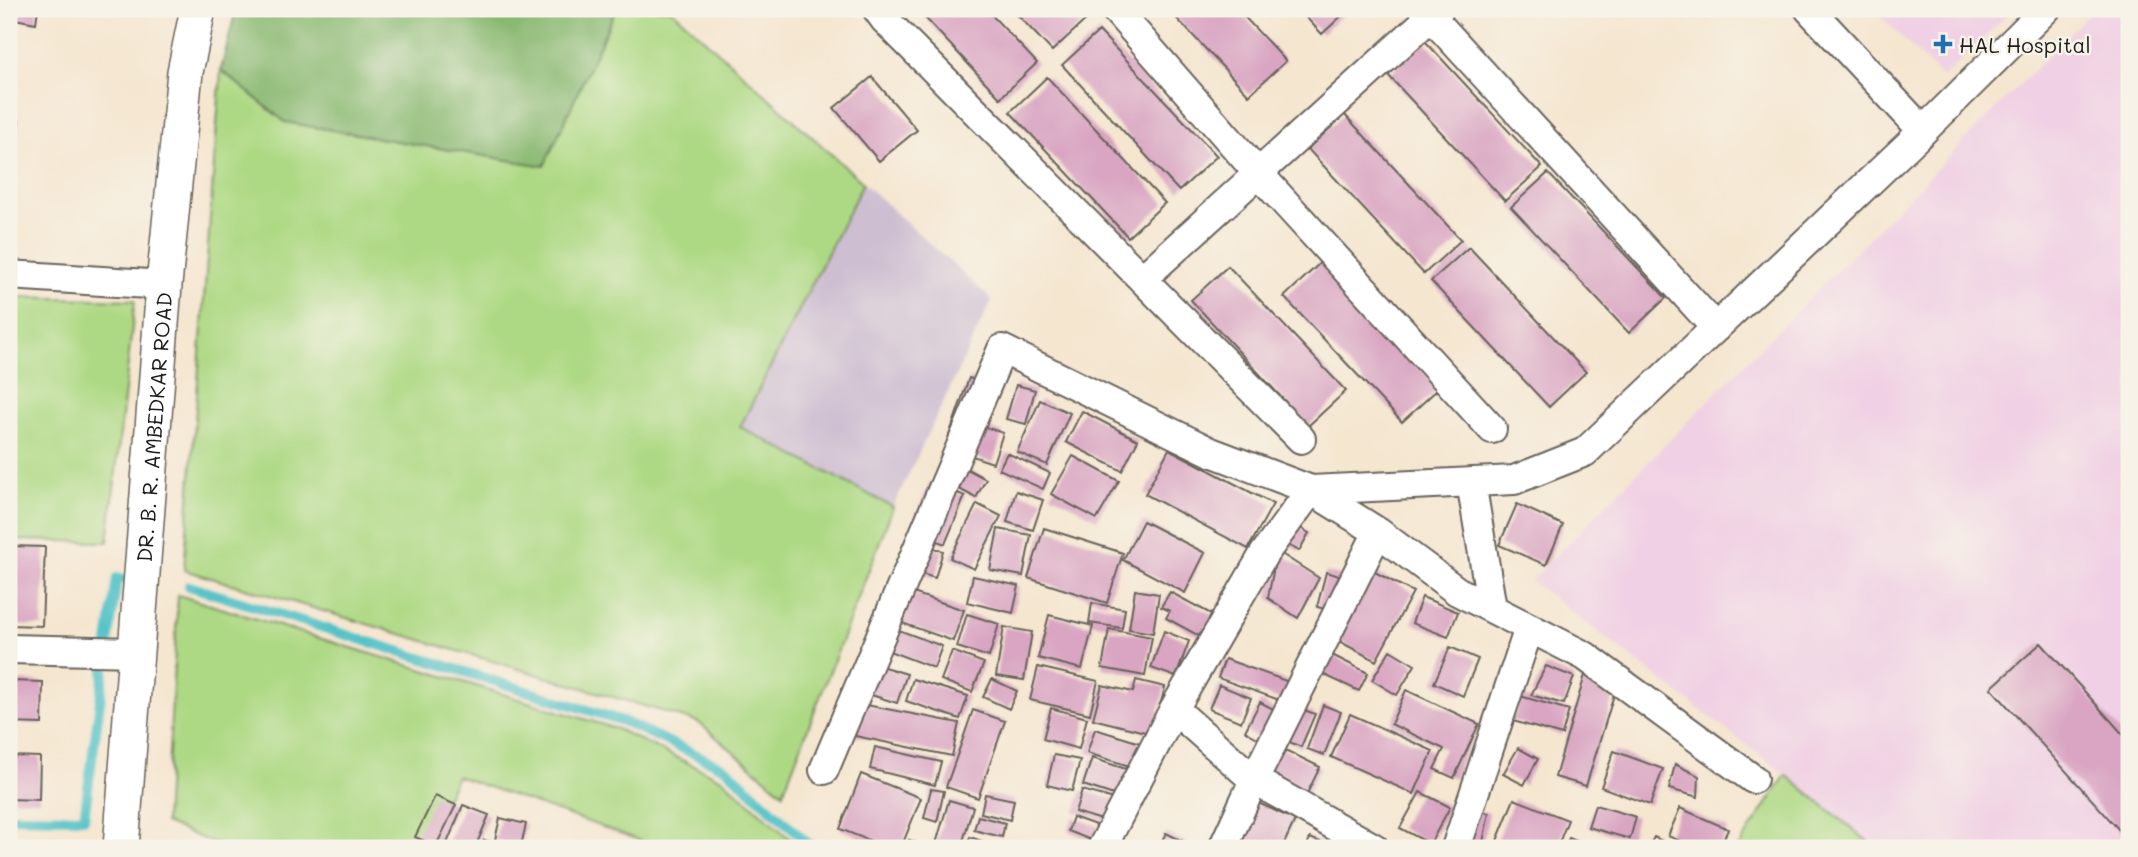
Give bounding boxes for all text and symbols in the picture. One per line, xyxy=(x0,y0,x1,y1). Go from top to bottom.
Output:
place label: HAL Hospital xyxy=(1959,31,2091,58)
marker: HAL Hospital xyxy=(1933,34,1953,54)
street label: DR. B. R. AMBEDKAR ROAD xyxy=(129,291,177,563)

